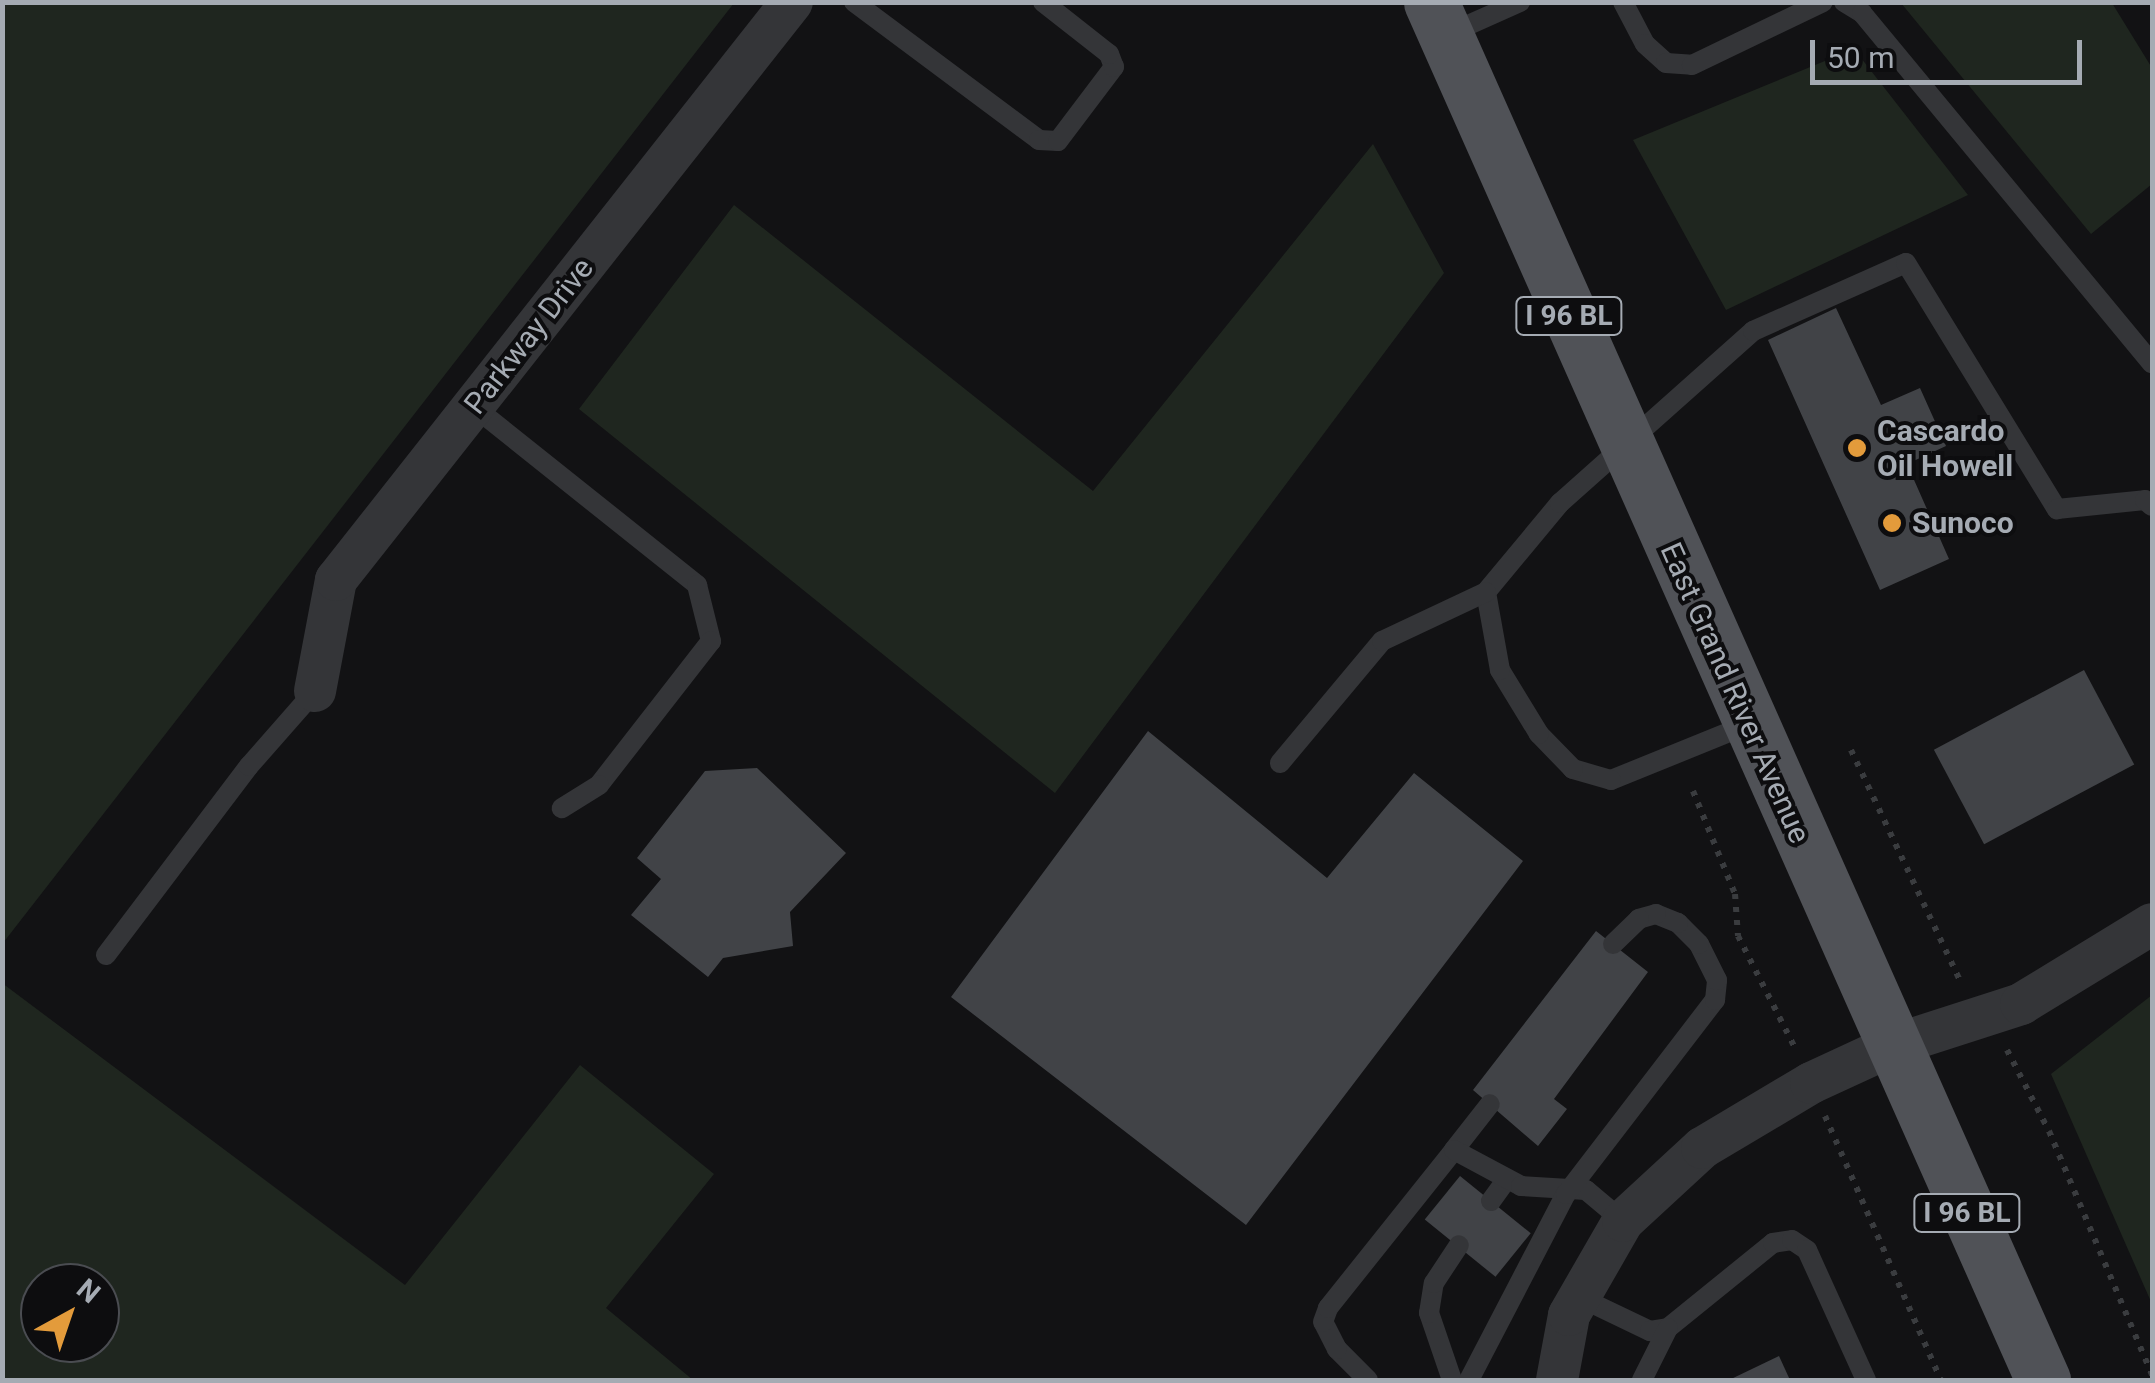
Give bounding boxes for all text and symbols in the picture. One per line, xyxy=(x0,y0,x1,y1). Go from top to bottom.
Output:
scale bar xyxy=(1815,20,2088,82)
text: 50 m xyxy=(1827,40,1894,75)
street label: Parkway Drive xyxy=(457,251,601,421)
road number: I 96 BL xyxy=(1514,293,1624,339)
place label: Cascardo Oil Howell xyxy=(1877,413,2013,484)
marker: Cascardo Oil Howell xyxy=(1846,437,1868,459)
place label: Sunoco xyxy=(1912,505,2014,541)
marker: Sunoco xyxy=(1881,512,1903,534)
street label: East Grand River Avenue xyxy=(1652,537,1818,849)
road number: I 96 BL xyxy=(1912,1190,2022,1236)
north arrow xyxy=(20,1263,120,1363)
text: N xyxy=(70,1272,106,1310)

